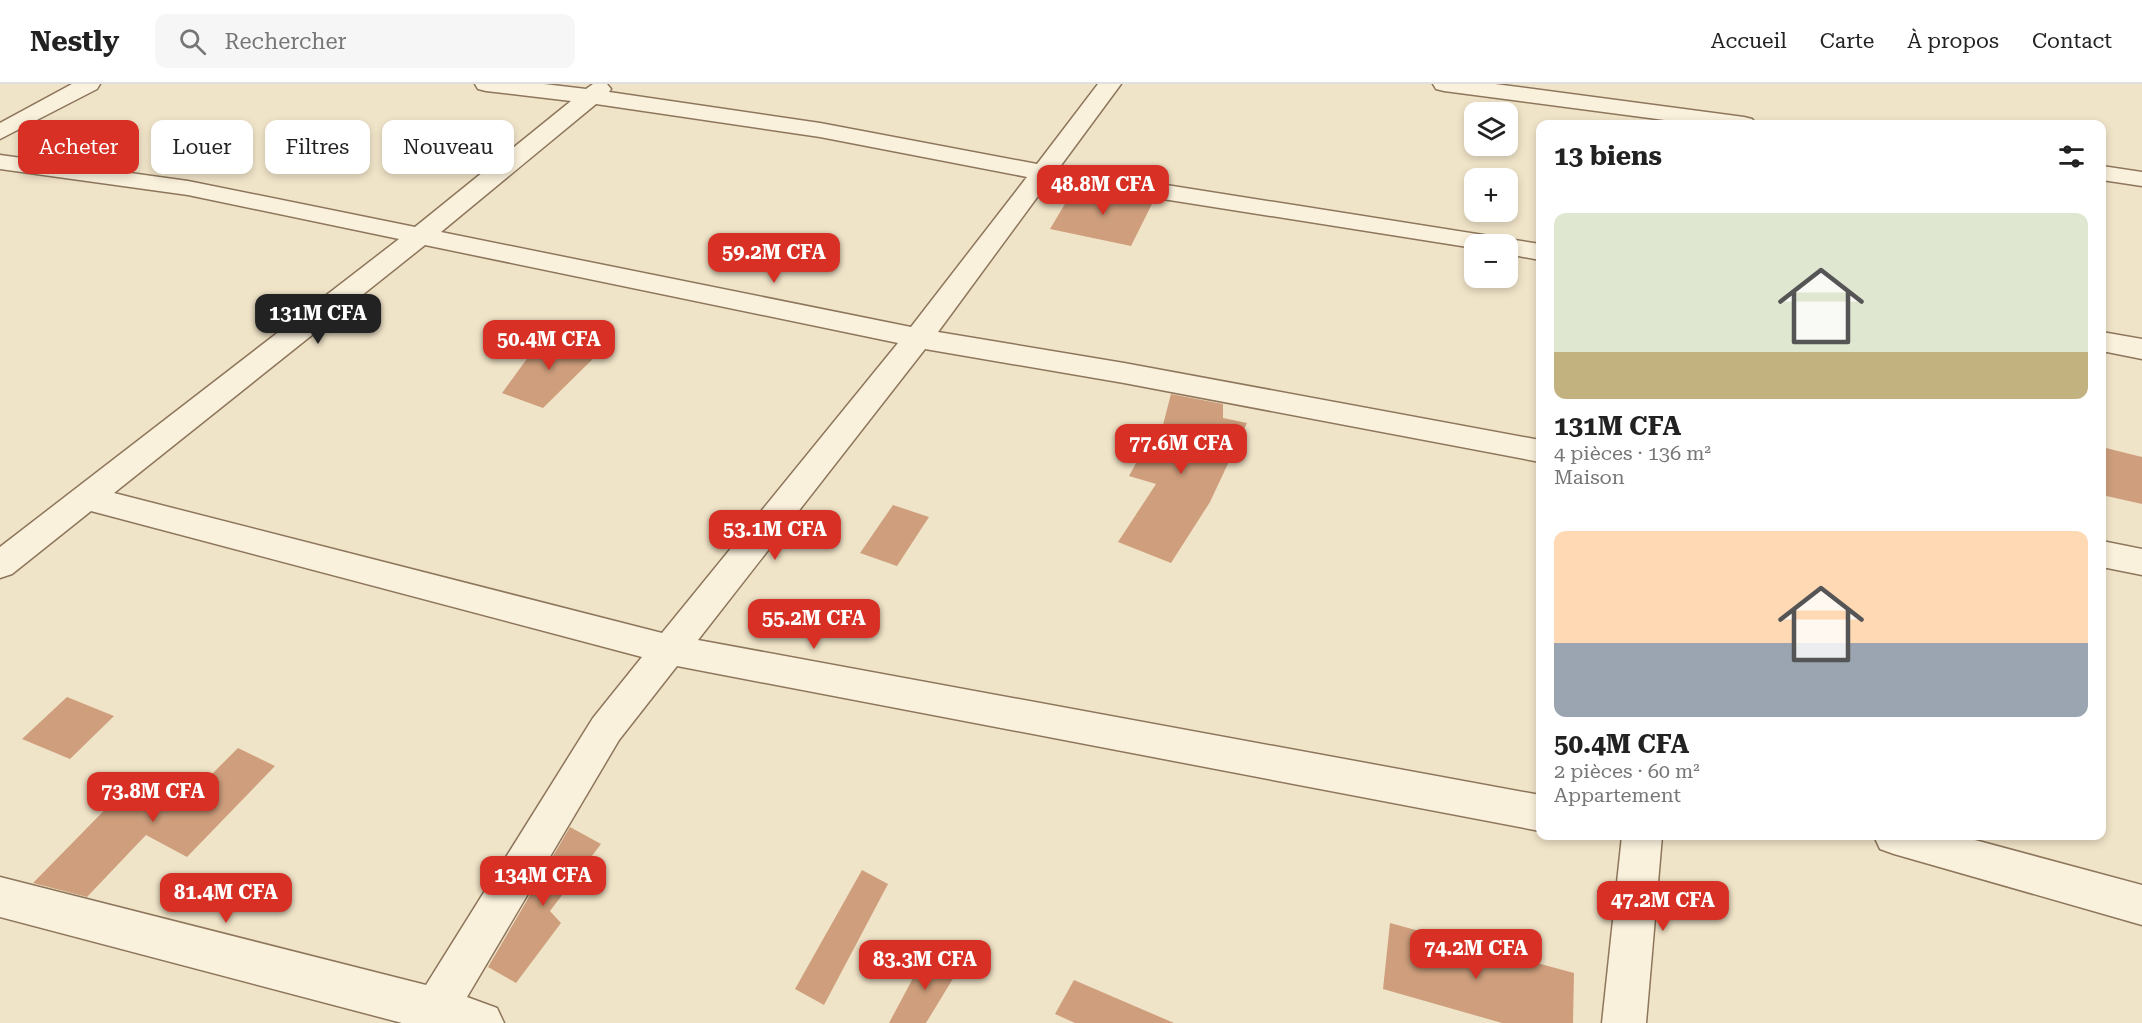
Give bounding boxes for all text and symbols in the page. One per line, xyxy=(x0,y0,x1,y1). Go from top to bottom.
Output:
search box xyxy=(155,14,575,68)
text: Nestly xyxy=(30,25,119,58)
icon: search xyxy=(176,25,209,58)
text: Rechercher xyxy=(224,29,347,54)
text: Accueil xyxy=(1711,29,1787,53)
text: Carte xyxy=(1820,29,1874,53)
text: À propos xyxy=(1907,29,1999,53)
text: Contact xyxy=(2032,29,2112,53)
map controls xyxy=(1464,102,1518,288)
button: layers xyxy=(1464,102,1518,156)
chip: Acheter xyxy=(18,120,139,174)
chip: Louer xyxy=(151,120,253,174)
chip: Filtres xyxy=(265,120,370,174)
chip: Nouveau xyxy=(382,120,514,174)
icon: filters xyxy=(2055,140,2088,173)
text: 13 biens xyxy=(1554,141,1662,171)
pin: 48.8M CFA xyxy=(1034,165,1172,216)
button: + xyxy=(1464,168,1518,222)
text: 48.8M CFA xyxy=(1051,172,1155,196)
pin: 59.2M CFA xyxy=(705,233,843,284)
button: − xyxy=(1464,234,1518,288)
text: 59.2M CFA xyxy=(722,240,826,264)
icon: home xyxy=(1767,252,1875,360)
pin: 131M CFA xyxy=(256,294,380,345)
text: 131M CFA xyxy=(269,301,367,325)
pin: 50.4M CFA xyxy=(480,320,618,371)
text: 50.4M CFA xyxy=(497,327,601,351)
text: 131M CFA xyxy=(1554,411,1681,441)
pin: 77.6M CFA xyxy=(1112,424,1250,475)
text: 77.6M CFA xyxy=(1129,431,1233,455)
text: 4 pièces · 136 m² xyxy=(1554,441,1711,465)
text: Maison xyxy=(1554,465,1625,489)
pin: 53.1M CFA xyxy=(706,510,844,561)
text: 53.1M CFA xyxy=(723,517,827,541)
icon: home xyxy=(1767,570,1875,678)
pin: 55.2M CFA xyxy=(745,599,883,650)
text: 55.2M CFA xyxy=(762,606,866,630)
text: 50.4M CFA xyxy=(1554,729,1689,759)
text: 2 pièces · 60 m² xyxy=(1554,759,1700,783)
pin: 73.8M CFA xyxy=(84,772,222,823)
text: 73.8M CFA xyxy=(101,779,205,803)
text: Appartement xyxy=(1554,783,1681,807)
pin: 134M CFA xyxy=(481,856,605,907)
text: 134M CFA xyxy=(494,863,592,887)
pin: 81.4M CFA xyxy=(157,873,295,924)
text: 81.4M CFA xyxy=(174,880,278,904)
pin: 47.2M CFA xyxy=(1594,881,1732,932)
text: 47.2M CFA xyxy=(1611,888,1715,912)
pin: 74.2M CFA xyxy=(1407,929,1545,980)
text: 74.2M CFA xyxy=(1424,936,1528,960)
pin: 83.3M CFA xyxy=(856,940,994,991)
text: 83.3M CFA xyxy=(873,947,977,971)

